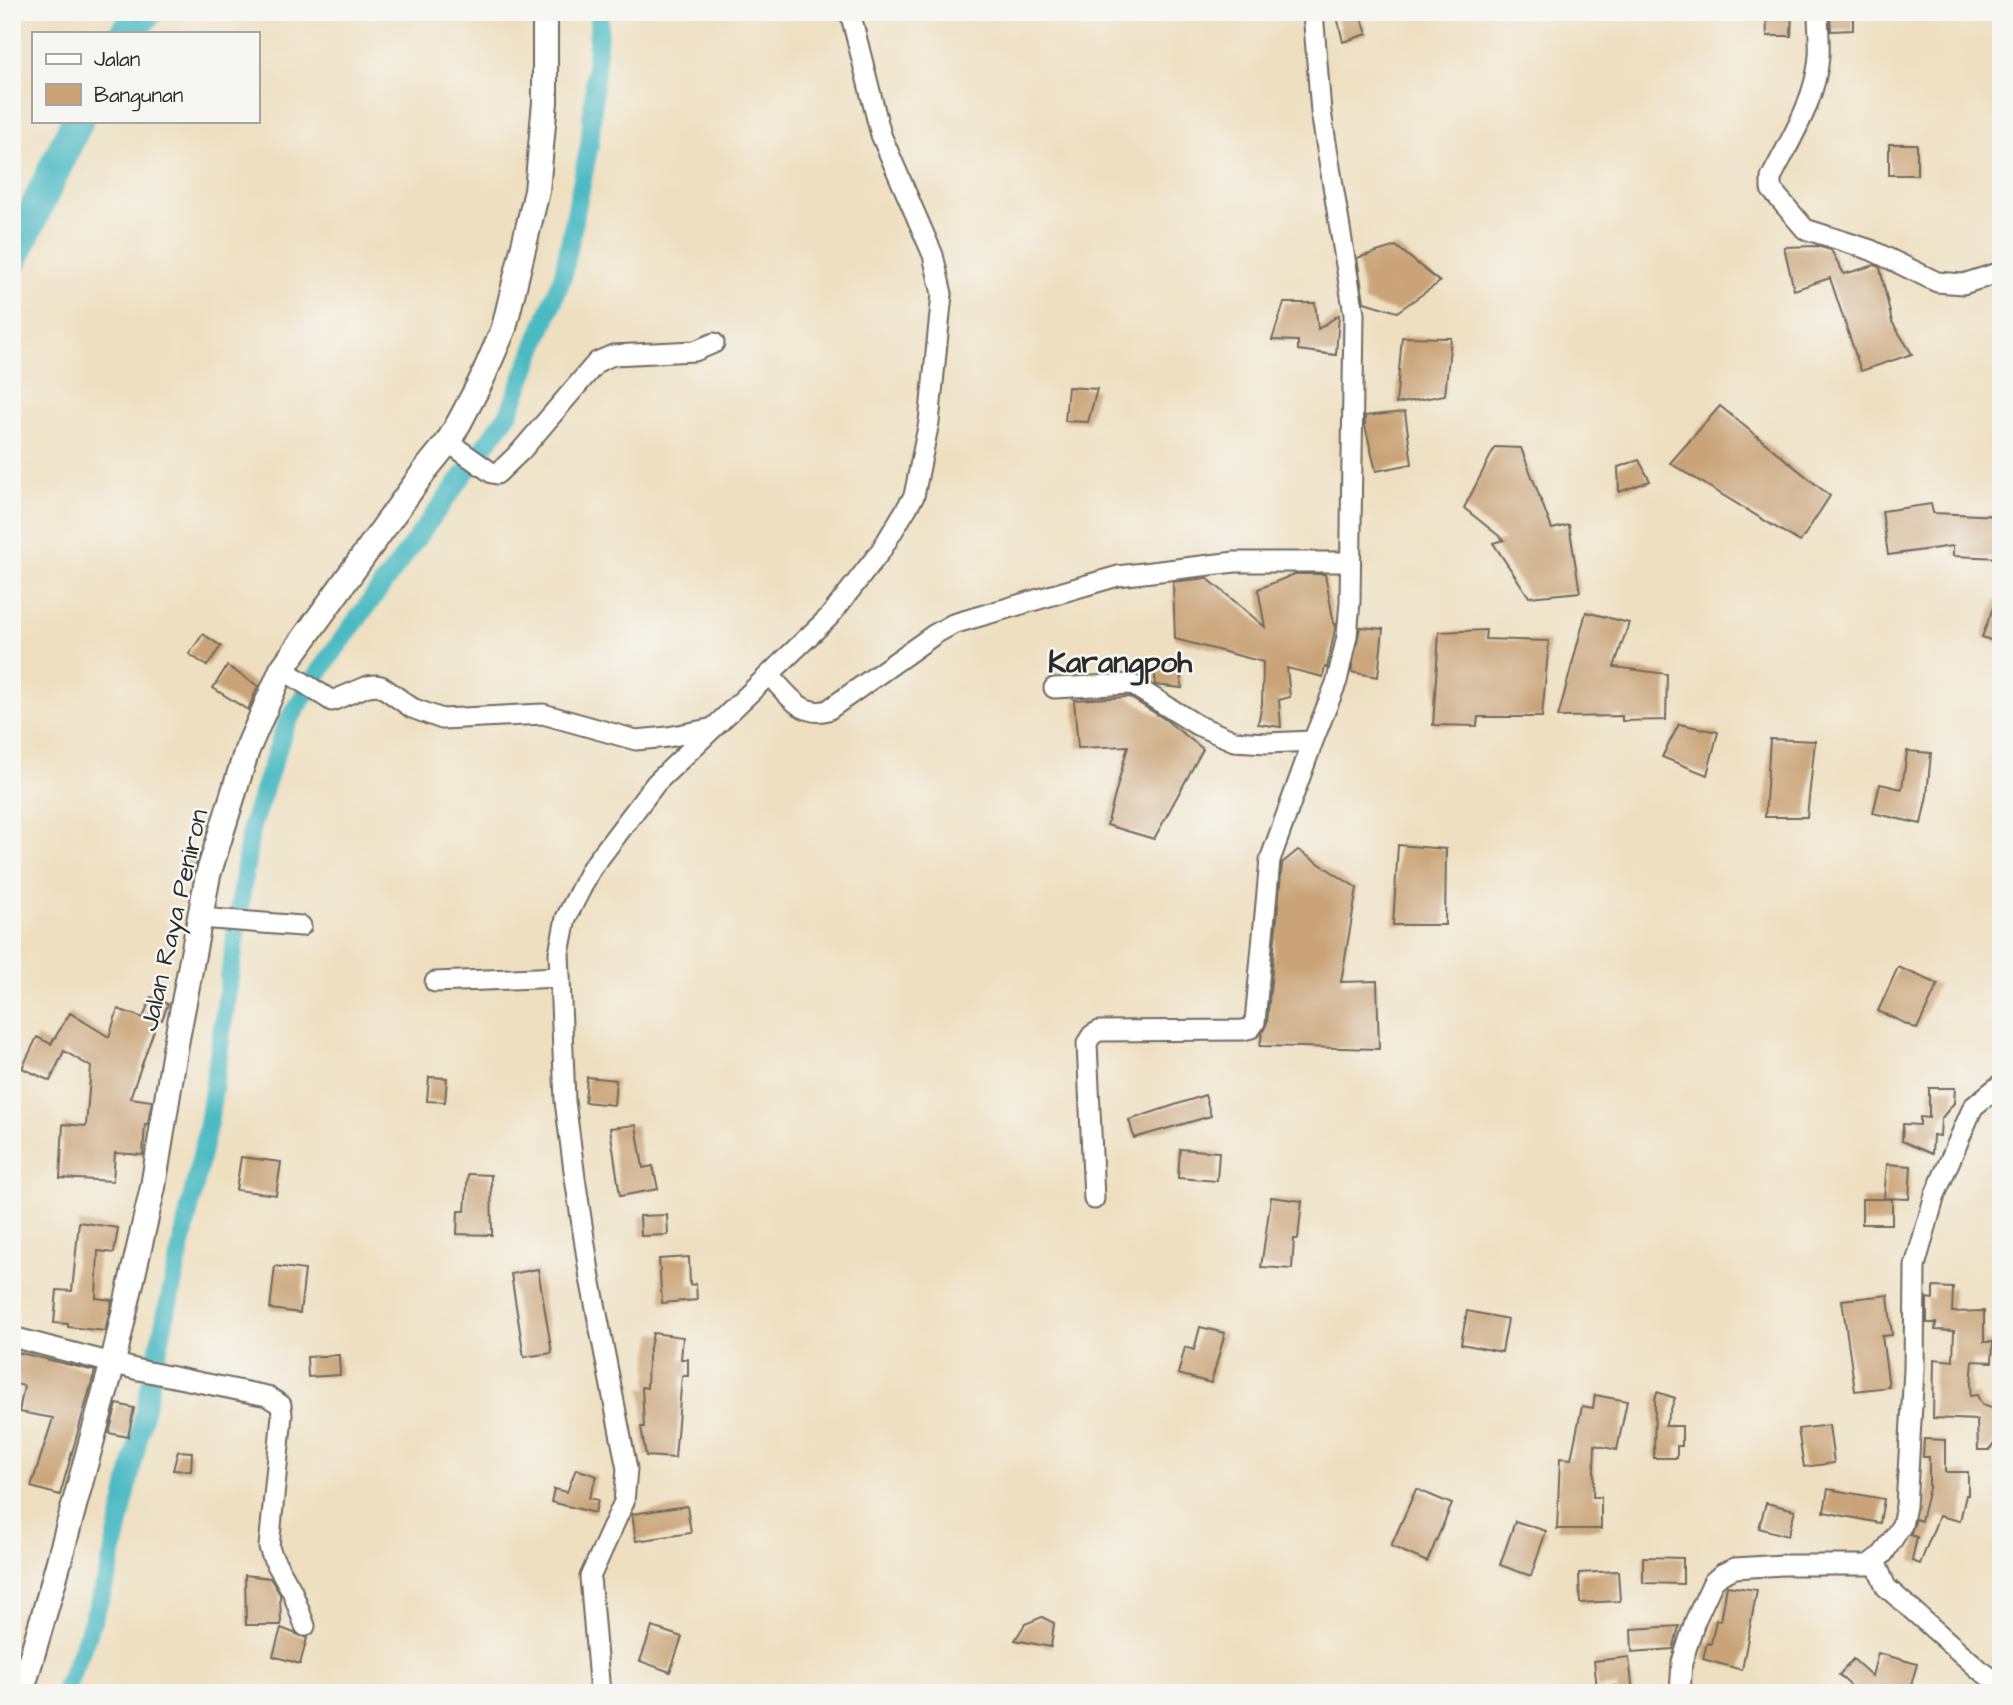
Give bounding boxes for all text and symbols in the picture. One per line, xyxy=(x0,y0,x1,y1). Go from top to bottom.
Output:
legend xyxy=(32,32,259,122)
text: Jalan xyxy=(94,45,140,74)
text: Bangunan xyxy=(94,81,183,112)
district label: Karangpoh xyxy=(1048,642,1193,686)
street label: Jalan Raya Peniron xyxy=(131,805,219,1035)

